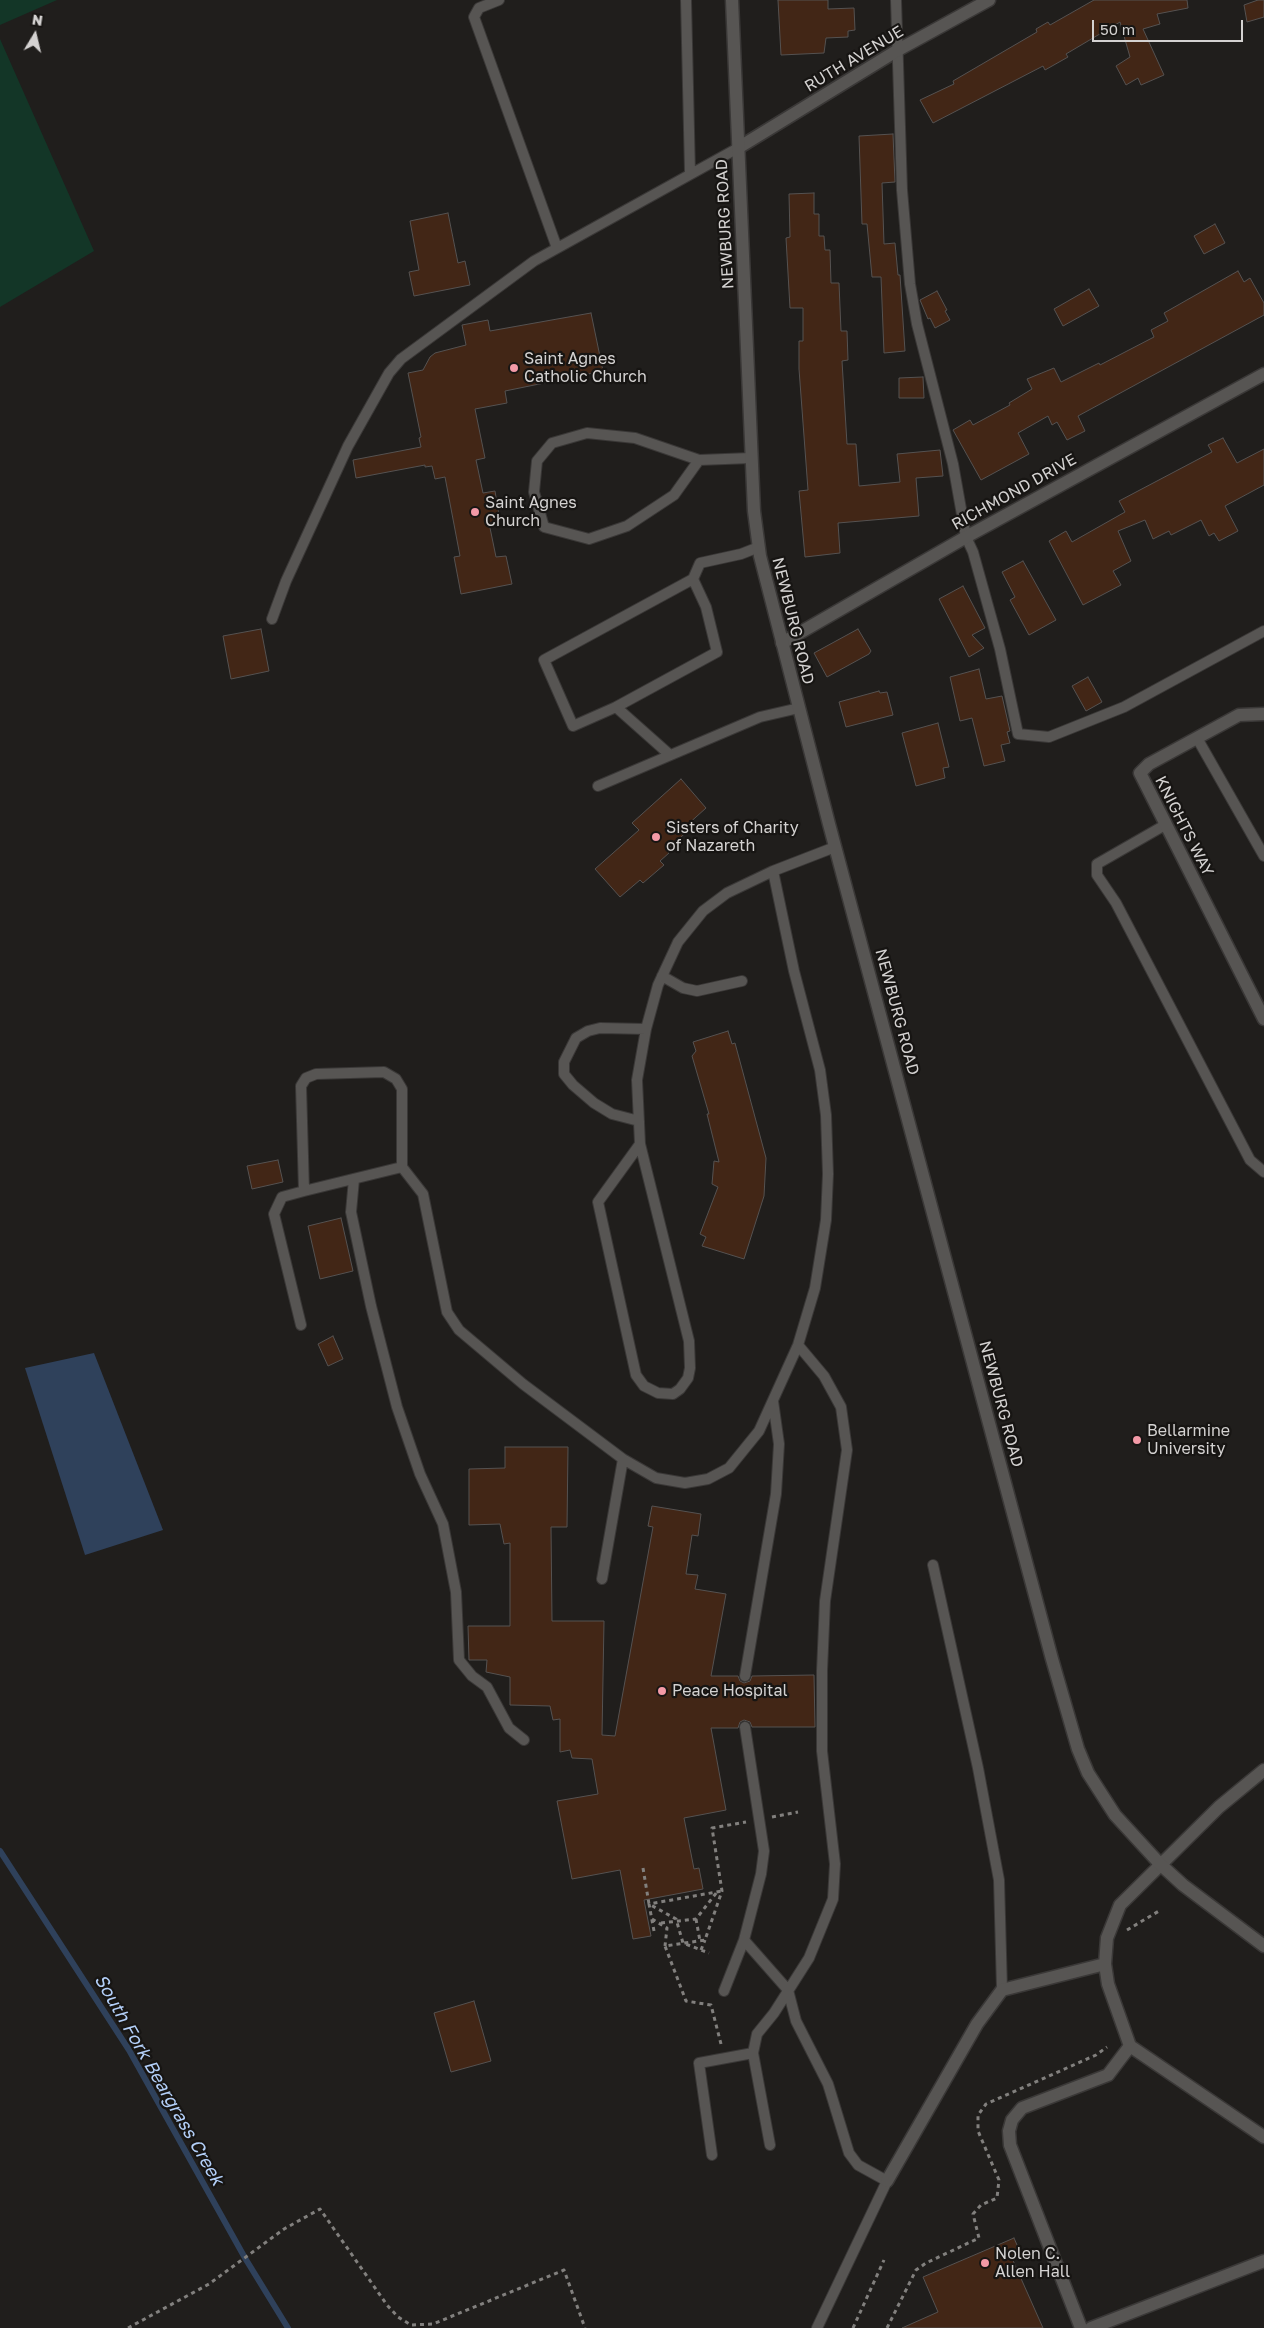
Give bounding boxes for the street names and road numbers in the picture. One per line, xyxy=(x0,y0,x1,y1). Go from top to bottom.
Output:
street label: RUTH AVENUE xyxy=(801,22,907,96)
street label: NEWBURG ROAD xyxy=(712,159,738,289)
street label: RICHMOND DRIVE xyxy=(948,450,1080,534)
street label: NEWBURG ROAD xyxy=(768,556,818,686)
street label: KNIGHTS WAY xyxy=(1151,773,1217,879)
street label: NEWBURG ROAD xyxy=(871,947,923,1077)
street label: NEWBURG ROAD xyxy=(975,1339,1027,1469)

